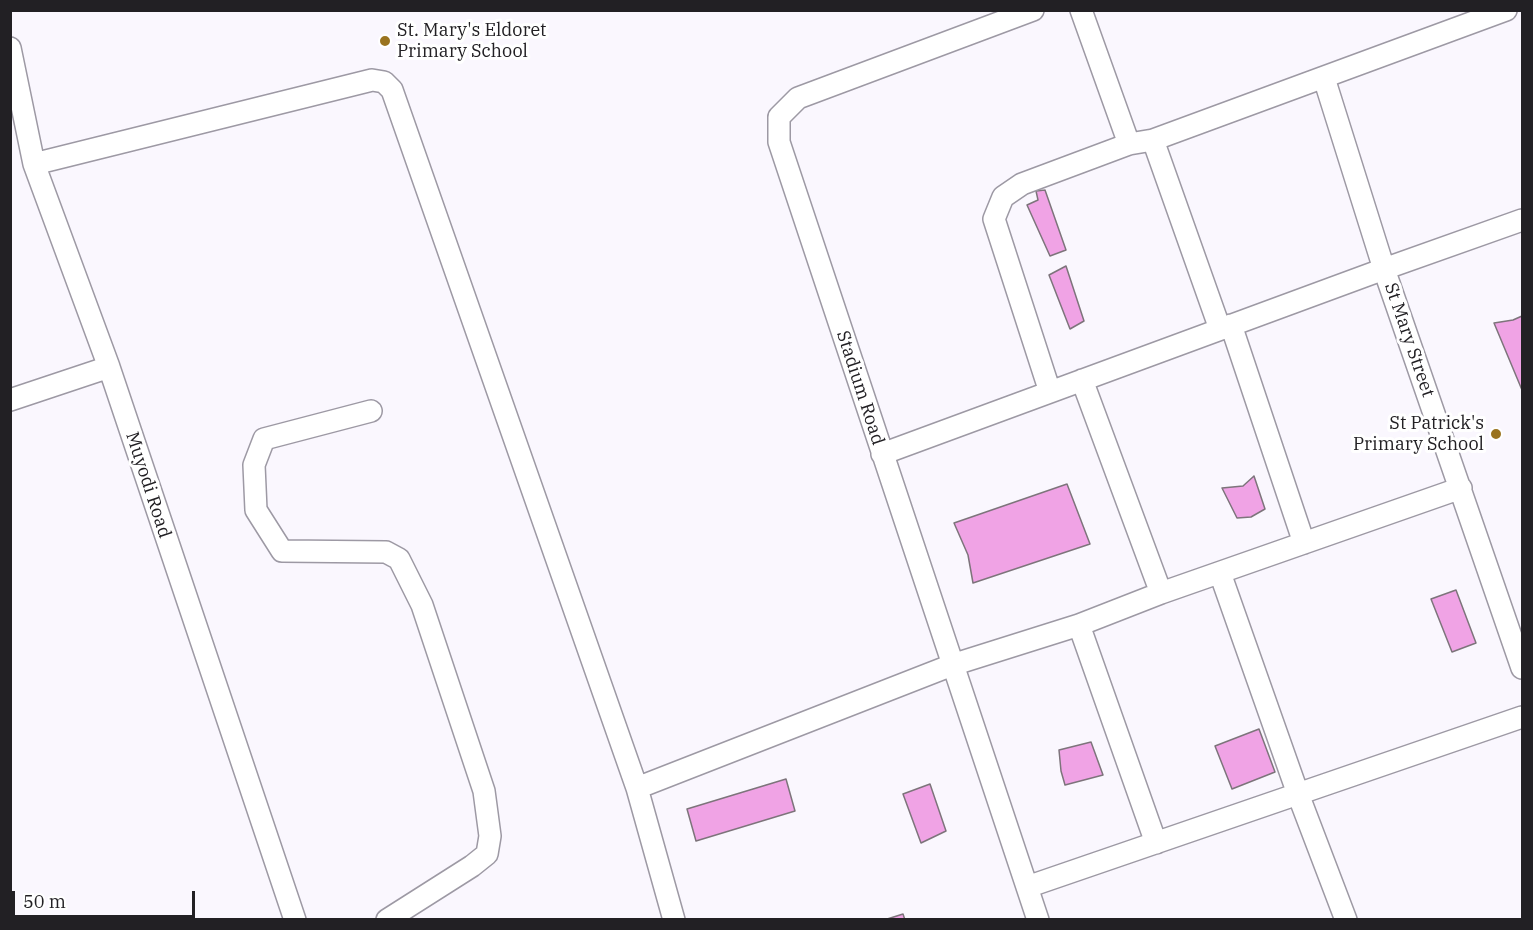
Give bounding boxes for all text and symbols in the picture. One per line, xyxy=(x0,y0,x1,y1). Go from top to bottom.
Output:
place label: St. Mary's Eldoret Primary School xyxy=(397,20,546,63)
marker: St. Mary's Eldoret Primary School xyxy=(378,34,392,48)
street label: St Mary Street xyxy=(1379,280,1439,400)
street label: Stadium Road xyxy=(831,328,889,448)
place label: St Patrick's Primary School xyxy=(1353,413,1484,456)
marker: St Patrick's Primary School xyxy=(1489,427,1503,441)
street label: Muyodi Road xyxy=(121,429,175,541)
scale bar xyxy=(15,879,198,917)
text: 50 m xyxy=(23,890,66,913)

